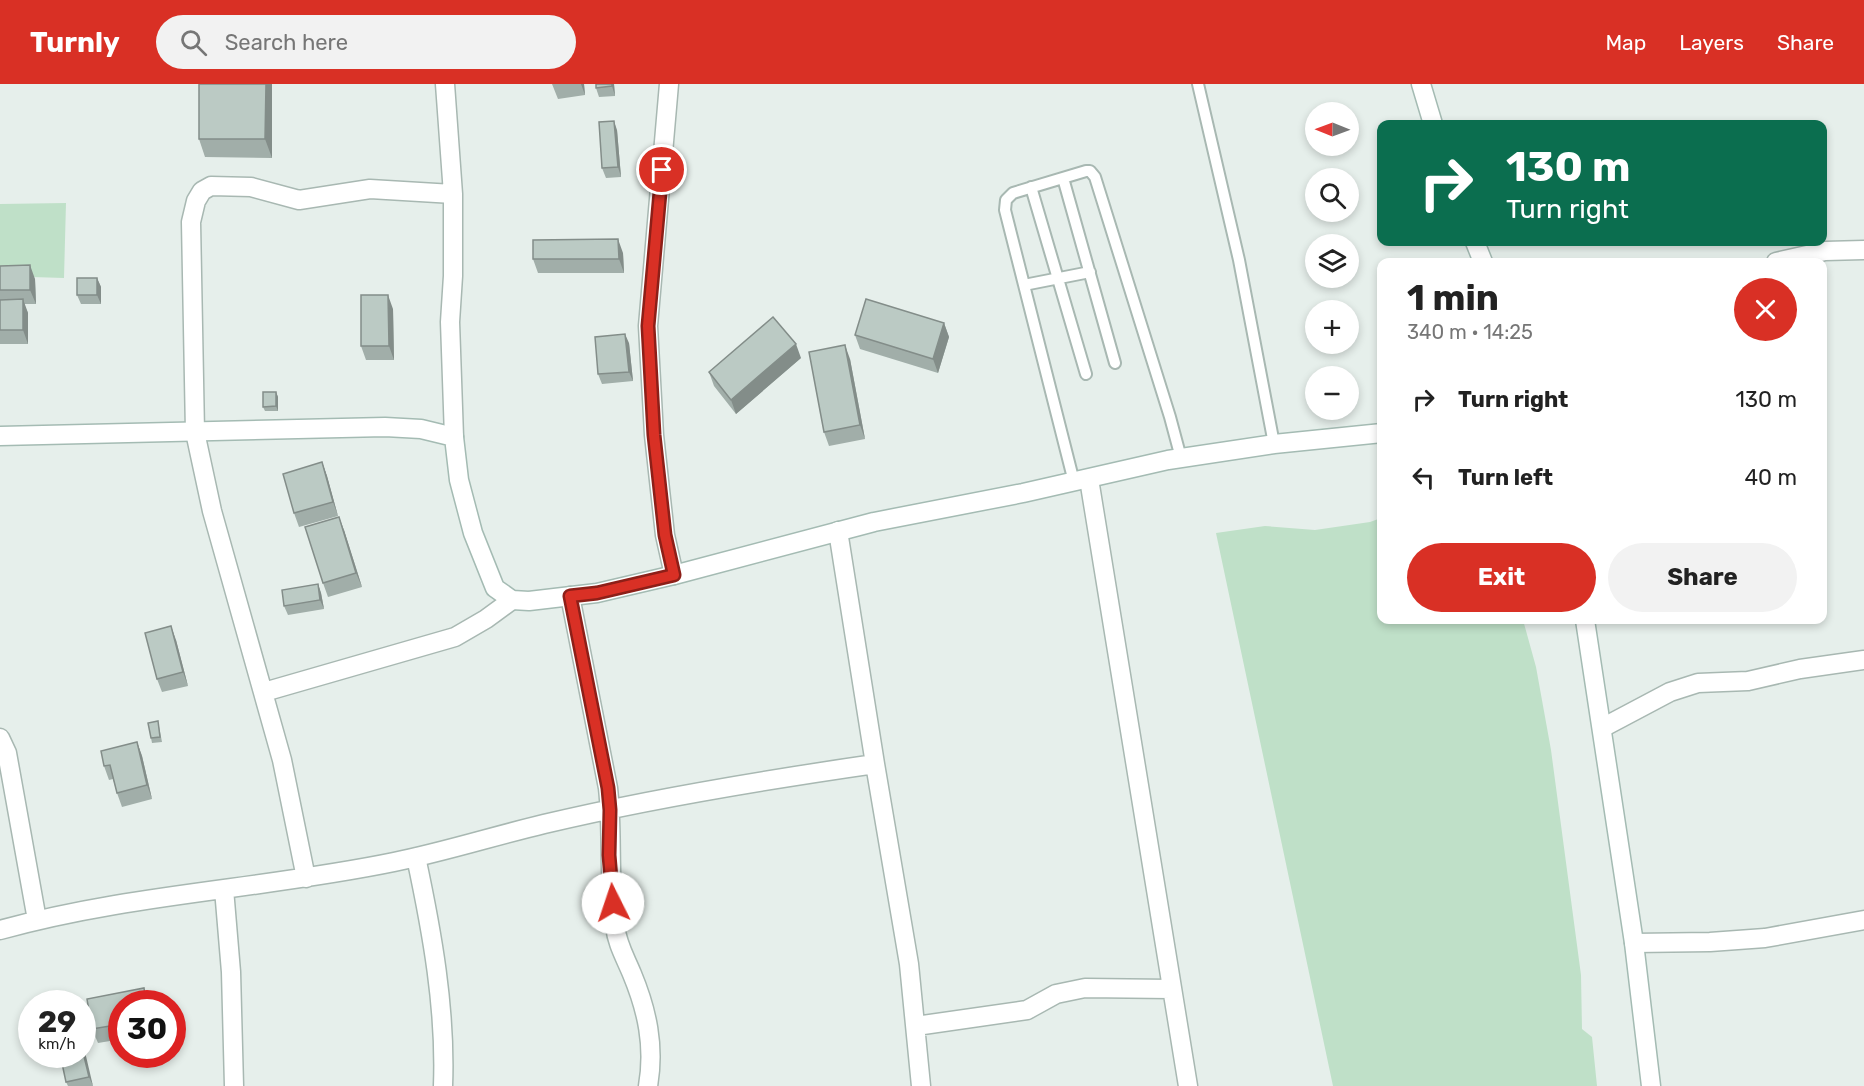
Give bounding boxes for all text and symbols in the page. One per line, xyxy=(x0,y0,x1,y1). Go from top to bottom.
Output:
search box xyxy=(156,15,576,69)
text: Turnly xyxy=(30,26,120,59)
icon: search xyxy=(177,26,210,59)
text: Search here xyxy=(225,29,348,56)
text: Map xyxy=(1605,30,1646,55)
text: Layers xyxy=(1679,30,1744,55)
text: Share xyxy=(1777,30,1834,55)
north arrow xyxy=(1305,102,1359,156)
map controls xyxy=(1305,102,1359,420)
text: 130 m xyxy=(1506,142,1631,192)
pin xyxy=(636,144,687,195)
icon: right xyxy=(1407,144,1485,222)
icon: arrive xyxy=(645,153,678,186)
button: search xyxy=(1305,168,1359,222)
text: Turn right xyxy=(1506,193,1629,225)
button: layers xyxy=(1305,234,1359,288)
text: 1 min xyxy=(1407,276,1499,319)
button: close xyxy=(1734,278,1797,341)
button: + xyxy=(1305,300,1359,354)
text: 340 m · 14:25 xyxy=(1407,320,1533,344)
button: − xyxy=(1305,366,1359,420)
icon: right xyxy=(1407,383,1440,416)
text: Turn right xyxy=(1458,386,1568,413)
text: 130 m xyxy=(1735,386,1797,413)
icon: left xyxy=(1407,461,1440,494)
text: Turn left xyxy=(1458,464,1553,491)
text: 40 m xyxy=(1744,464,1797,491)
button: Exit xyxy=(1407,543,1596,612)
button: Share xyxy=(1608,543,1797,612)
position arrow xyxy=(581,871,645,935)
speed limit sign: 30 xyxy=(108,990,186,1068)
text: 29 xyxy=(38,1004,76,1040)
text: km/h xyxy=(38,1035,76,1053)

